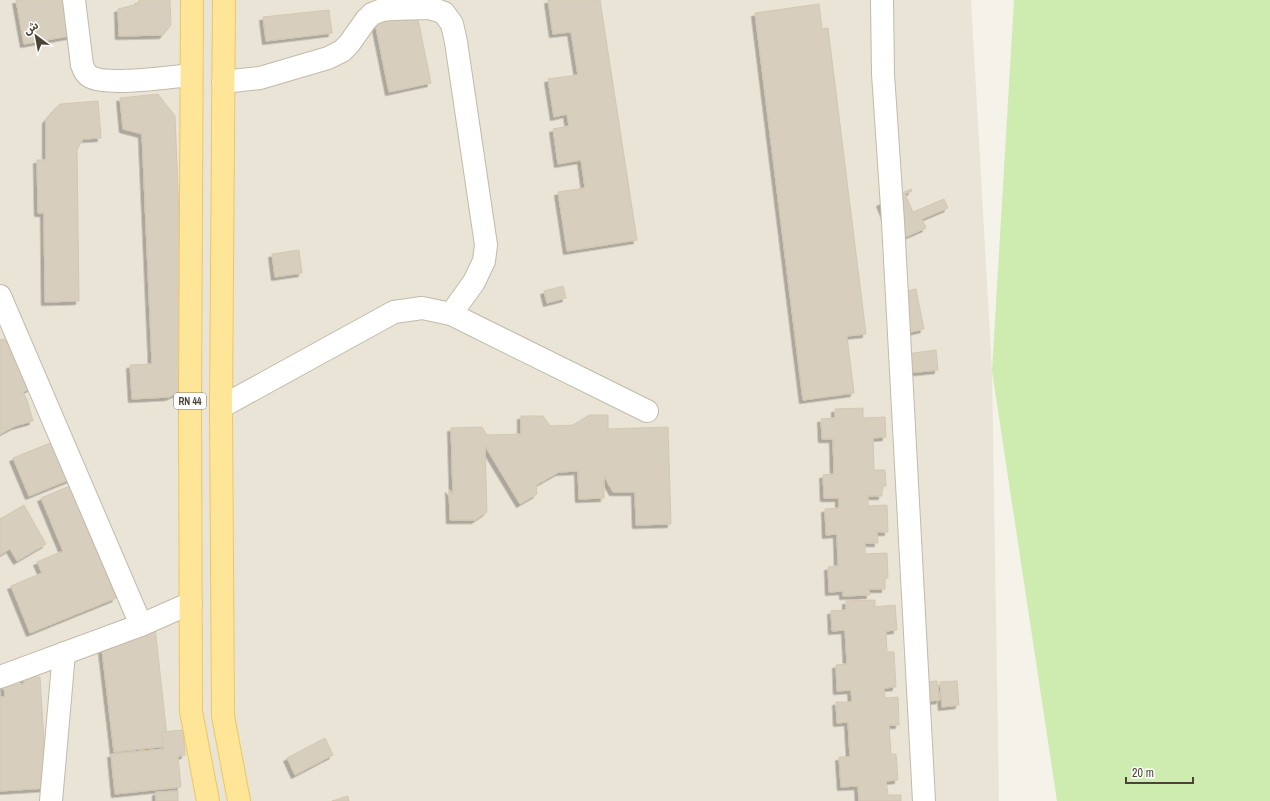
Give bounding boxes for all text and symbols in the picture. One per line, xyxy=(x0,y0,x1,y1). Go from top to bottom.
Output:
north arrow xyxy=(16,16,56,56)
text: ش xyxy=(21,18,41,37)
road number: RN 44 xyxy=(174,393,206,409)
scale bar xyxy=(1126,759,1193,785)
text: 20 m xyxy=(1132,765,1154,781)

